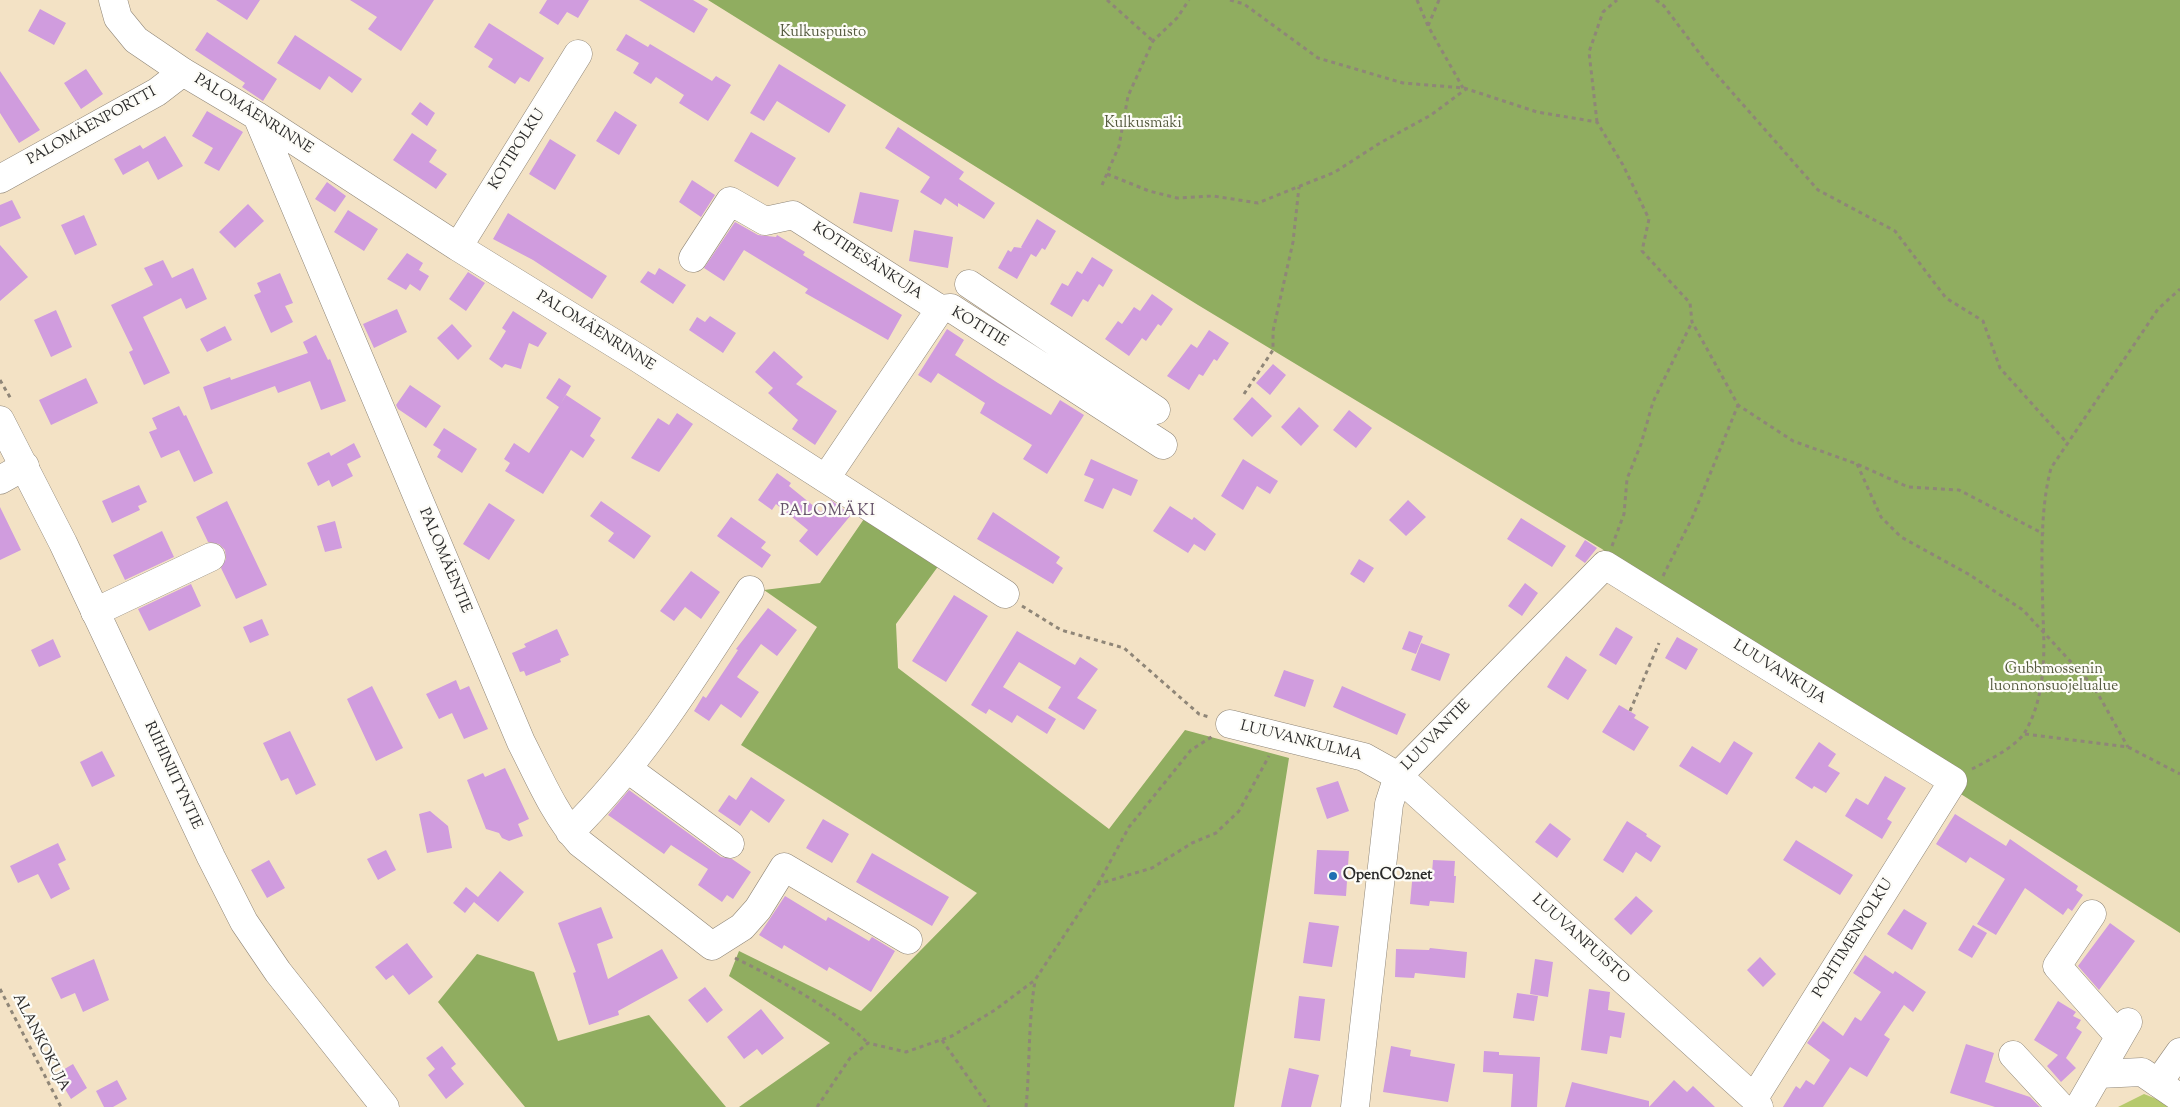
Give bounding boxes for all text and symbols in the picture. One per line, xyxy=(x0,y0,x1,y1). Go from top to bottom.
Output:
park label: Kulkuspuisto xyxy=(780,24,866,42)
street label: PALOMÄENRINNE xyxy=(190,71,316,159)
street label: PALOMÄENPORTTI xyxy=(24,84,160,170)
street label: KOTIPOLKU xyxy=(486,106,550,194)
park label: Kulkusmäki xyxy=(1104,115,1182,133)
street label: KOTIPESÄNKUJA xyxy=(808,220,926,304)
street label: PALOMÄENRINNE xyxy=(532,288,658,376)
street label: KOTITIE xyxy=(947,304,1011,352)
district label: PALOMÄKI xyxy=(779,502,877,522)
street label: PALOMÄENTIE xyxy=(414,506,474,616)
street label: LUUVANKUJA xyxy=(1729,637,1829,709)
park label: Gubbmossenin luonnonsuojelualue xyxy=(1990,661,2118,696)
street label: LUUVANTIE xyxy=(1399,697,1475,775)
street label: LUUVANKULMA xyxy=(1238,718,1364,766)
street label: RIIHINIITYNTIE xyxy=(139,719,205,833)
place label: OpenCO2net xyxy=(1343,867,1432,885)
marker: OpenCO2net xyxy=(1327,870,1339,882)
street label: POHTIMENPOLKU xyxy=(1810,876,1898,1002)
street label: LUUVANPUISTO xyxy=(1528,891,1632,989)
street label: ALANKOKUJA xyxy=(8,991,72,1095)

